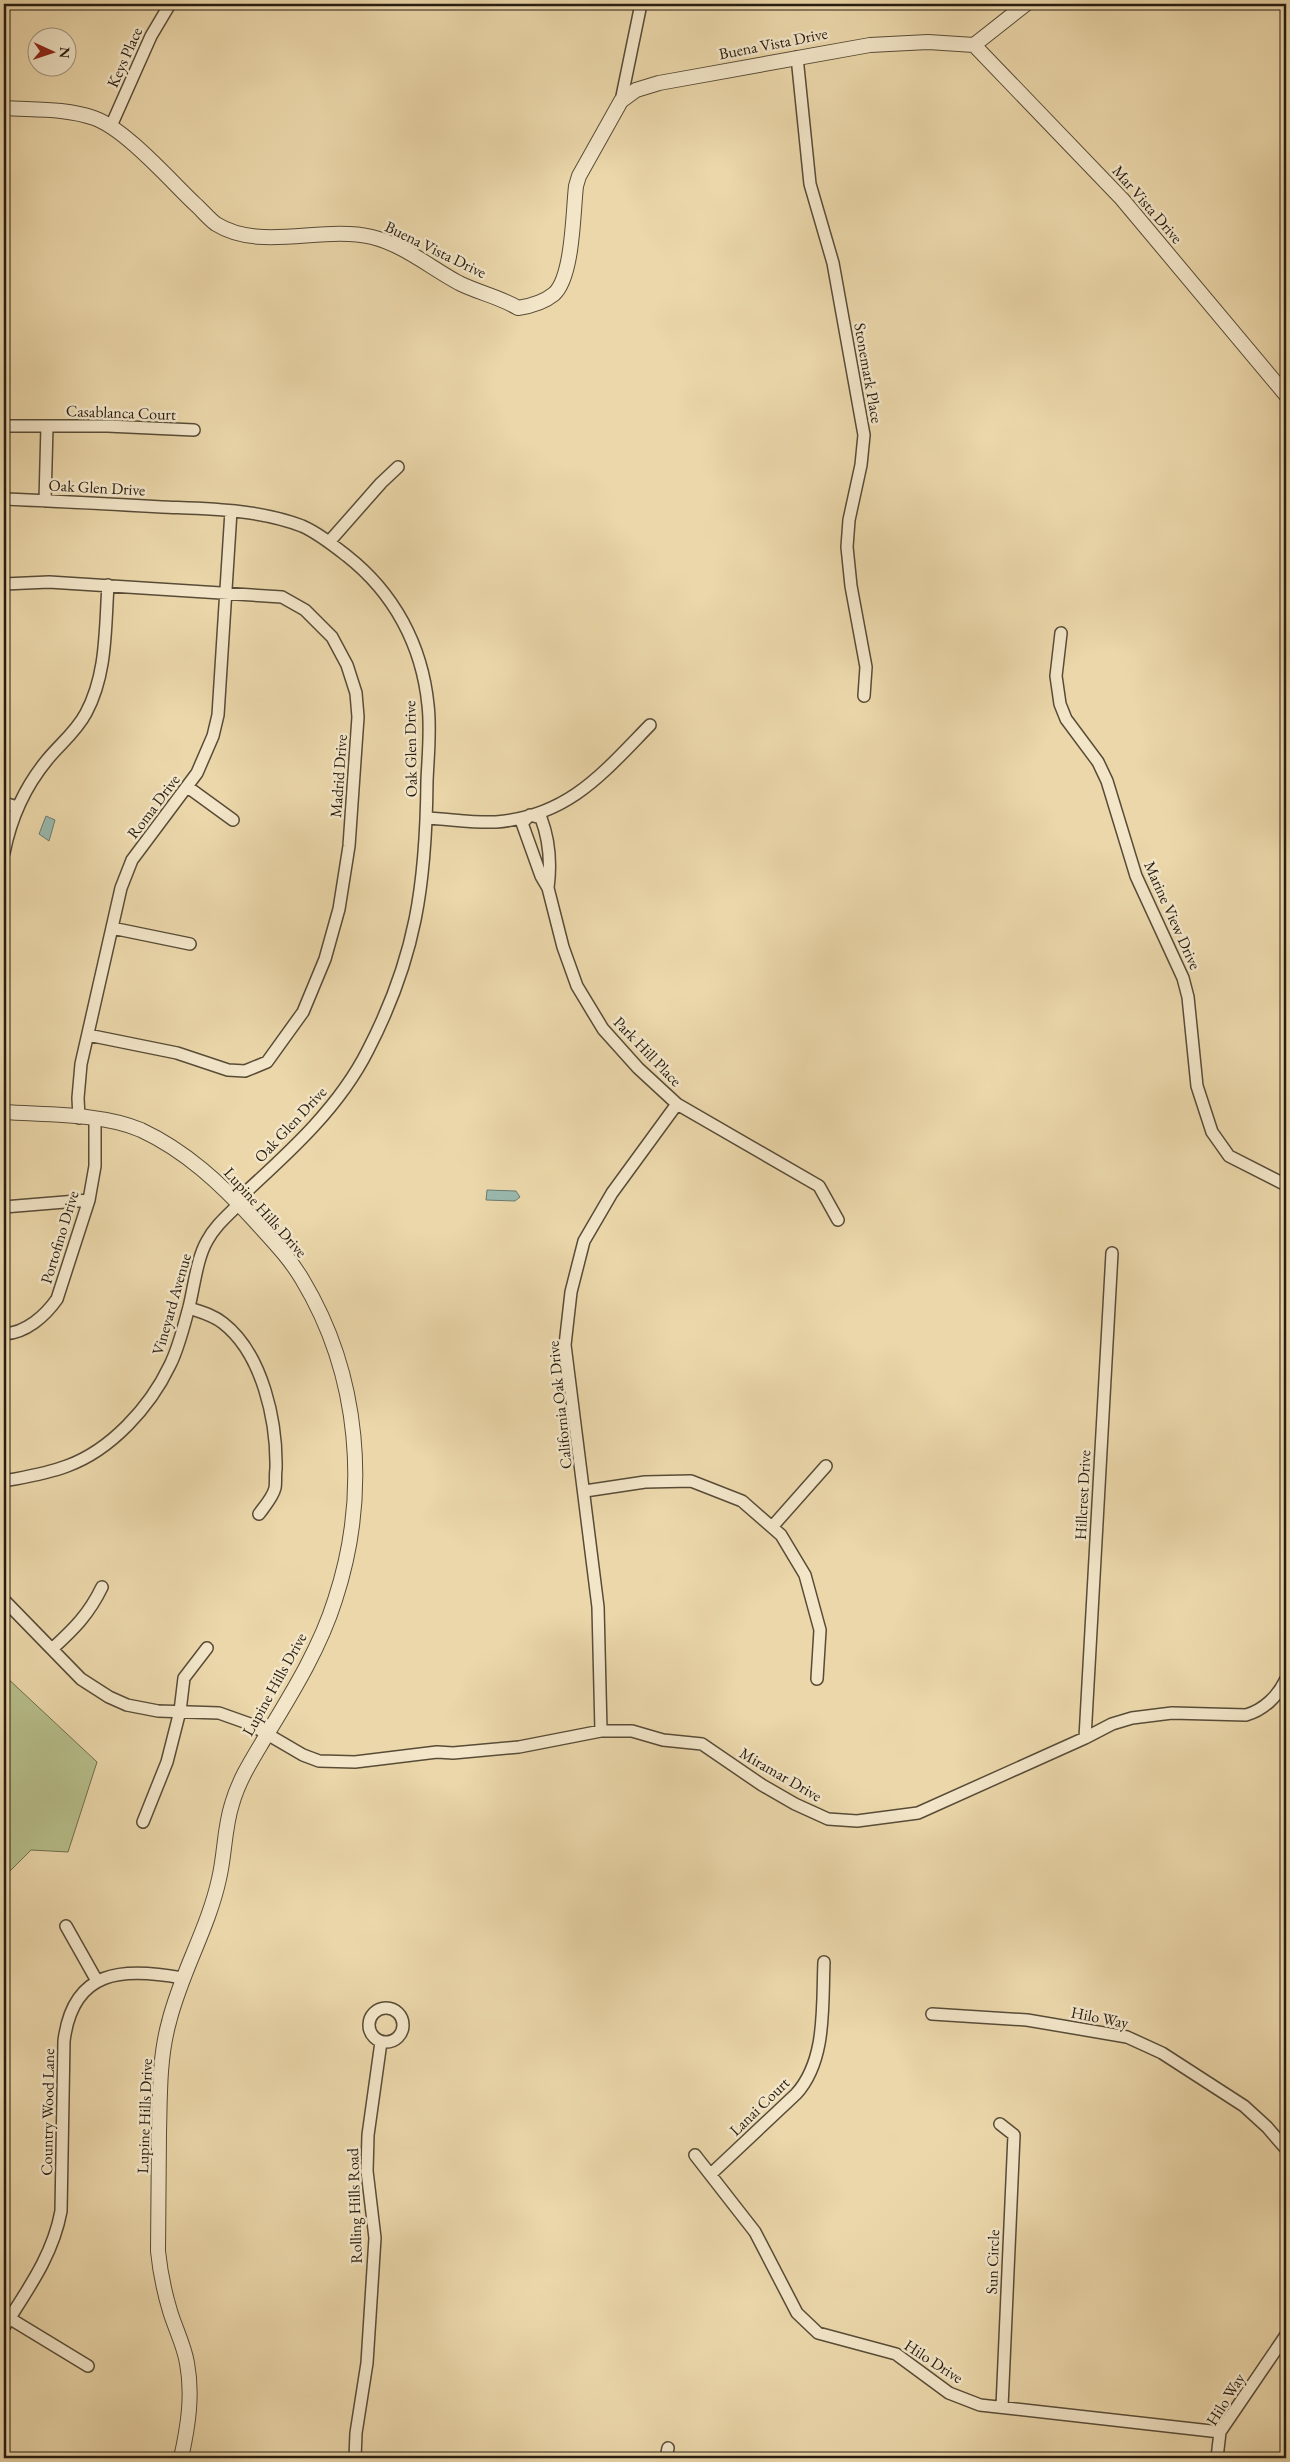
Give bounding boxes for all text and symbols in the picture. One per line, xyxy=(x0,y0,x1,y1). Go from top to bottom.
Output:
street label: Buena Vista Drive xyxy=(717,23,829,64)
street label: Keys Place xyxy=(102,24,147,91)
north arrow xyxy=(28,28,78,78)
text: N xyxy=(56,47,74,59)
street label: Mar Vista Drive xyxy=(1108,161,1187,248)
street label: Buena Vista Drive xyxy=(382,216,490,283)
street label: Stonemark Place xyxy=(849,321,888,425)
street label: Casablanca Court xyxy=(66,400,176,425)
street label: Oak Glen Drive xyxy=(48,474,146,501)
street label: Oak Glen Drive xyxy=(399,700,422,798)
street label: Madrid Drive xyxy=(325,734,352,818)
street label: Roma Drive xyxy=(122,770,185,843)
street label: Marine View Drive xyxy=(1139,858,1206,973)
street label: Park Hill Place xyxy=(609,1012,686,1091)
street label: Oak Glen Drive xyxy=(250,1082,331,1167)
street label: Lupine Hills Drive xyxy=(219,1163,312,1262)
street label: Portofino Drive xyxy=(35,1188,84,1286)
street label: Vineyard Avenue xyxy=(147,1251,196,1357)
street label: California Oak Drive xyxy=(542,1340,577,1470)
street label: Hillcrest Drive xyxy=(1070,1450,1095,1541)
street label: Lupine Hills Drive xyxy=(237,1629,311,1740)
street label: Miramar Drive xyxy=(736,1742,826,1806)
street label: Hilo Way xyxy=(1069,2002,1131,2034)
street label: Country Wood Lane xyxy=(36,2048,59,2176)
street label: Lupine Hills Drive xyxy=(132,2058,157,2174)
street label: Lanai Court xyxy=(725,2072,794,2140)
street label: Rolling Hills Road xyxy=(342,2147,367,2264)
street label: Sun Circle xyxy=(981,2229,1004,2295)
street label: Hilo Drive xyxy=(900,2335,967,2388)
street label: Hilo Way xyxy=(1201,2368,1250,2429)

